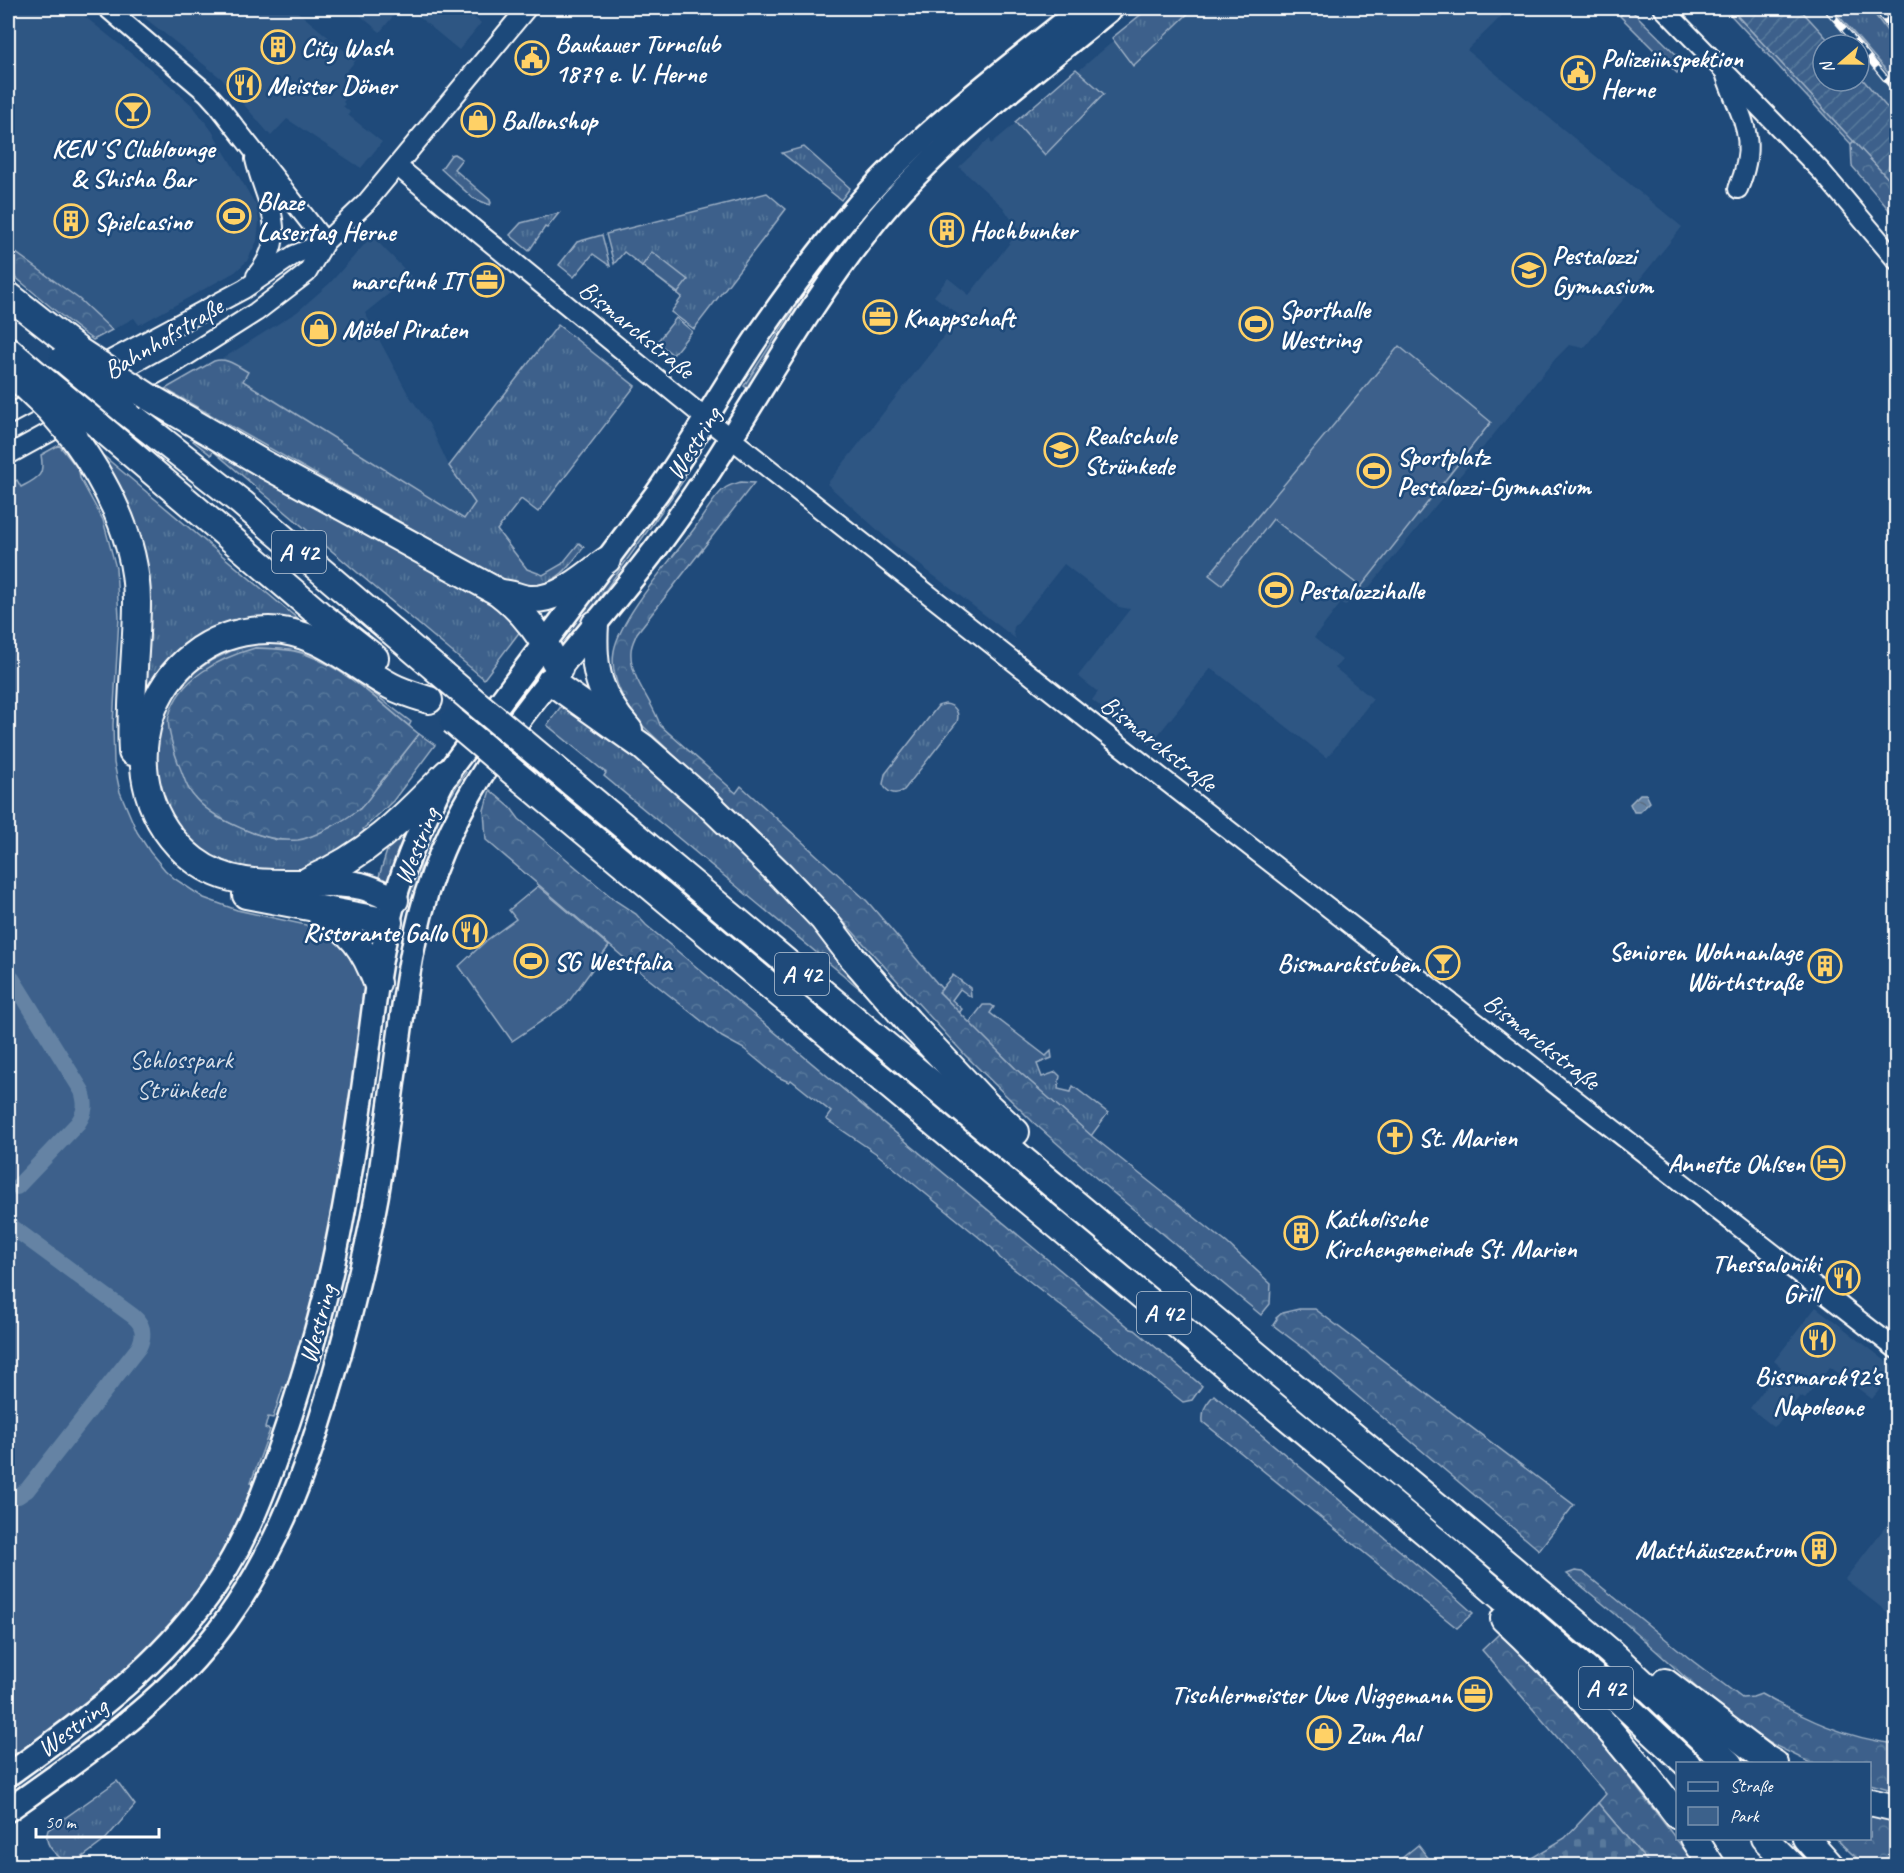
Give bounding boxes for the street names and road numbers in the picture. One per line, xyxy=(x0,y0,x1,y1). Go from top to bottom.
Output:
street label: Bismarckstraße xyxy=(572,273,703,388)
street label: Bahnhofstraße xyxy=(98,289,231,387)
street label: Westring xyxy=(658,399,730,486)
road number: A 42 xyxy=(272,531,326,573)
street label: Bismarckstraße xyxy=(1094,688,1226,801)
street label: Westring xyxy=(386,801,447,889)
road number: A 42 xyxy=(775,953,829,995)
street label: Bismarckstraße xyxy=(1477,986,1609,1099)
street label: Westring xyxy=(291,1279,344,1367)
road number: A 42 xyxy=(1137,1292,1191,1334)
road number: A 42 xyxy=(1579,1667,1633,1709)
street label: Westring xyxy=(30,1689,116,1765)

